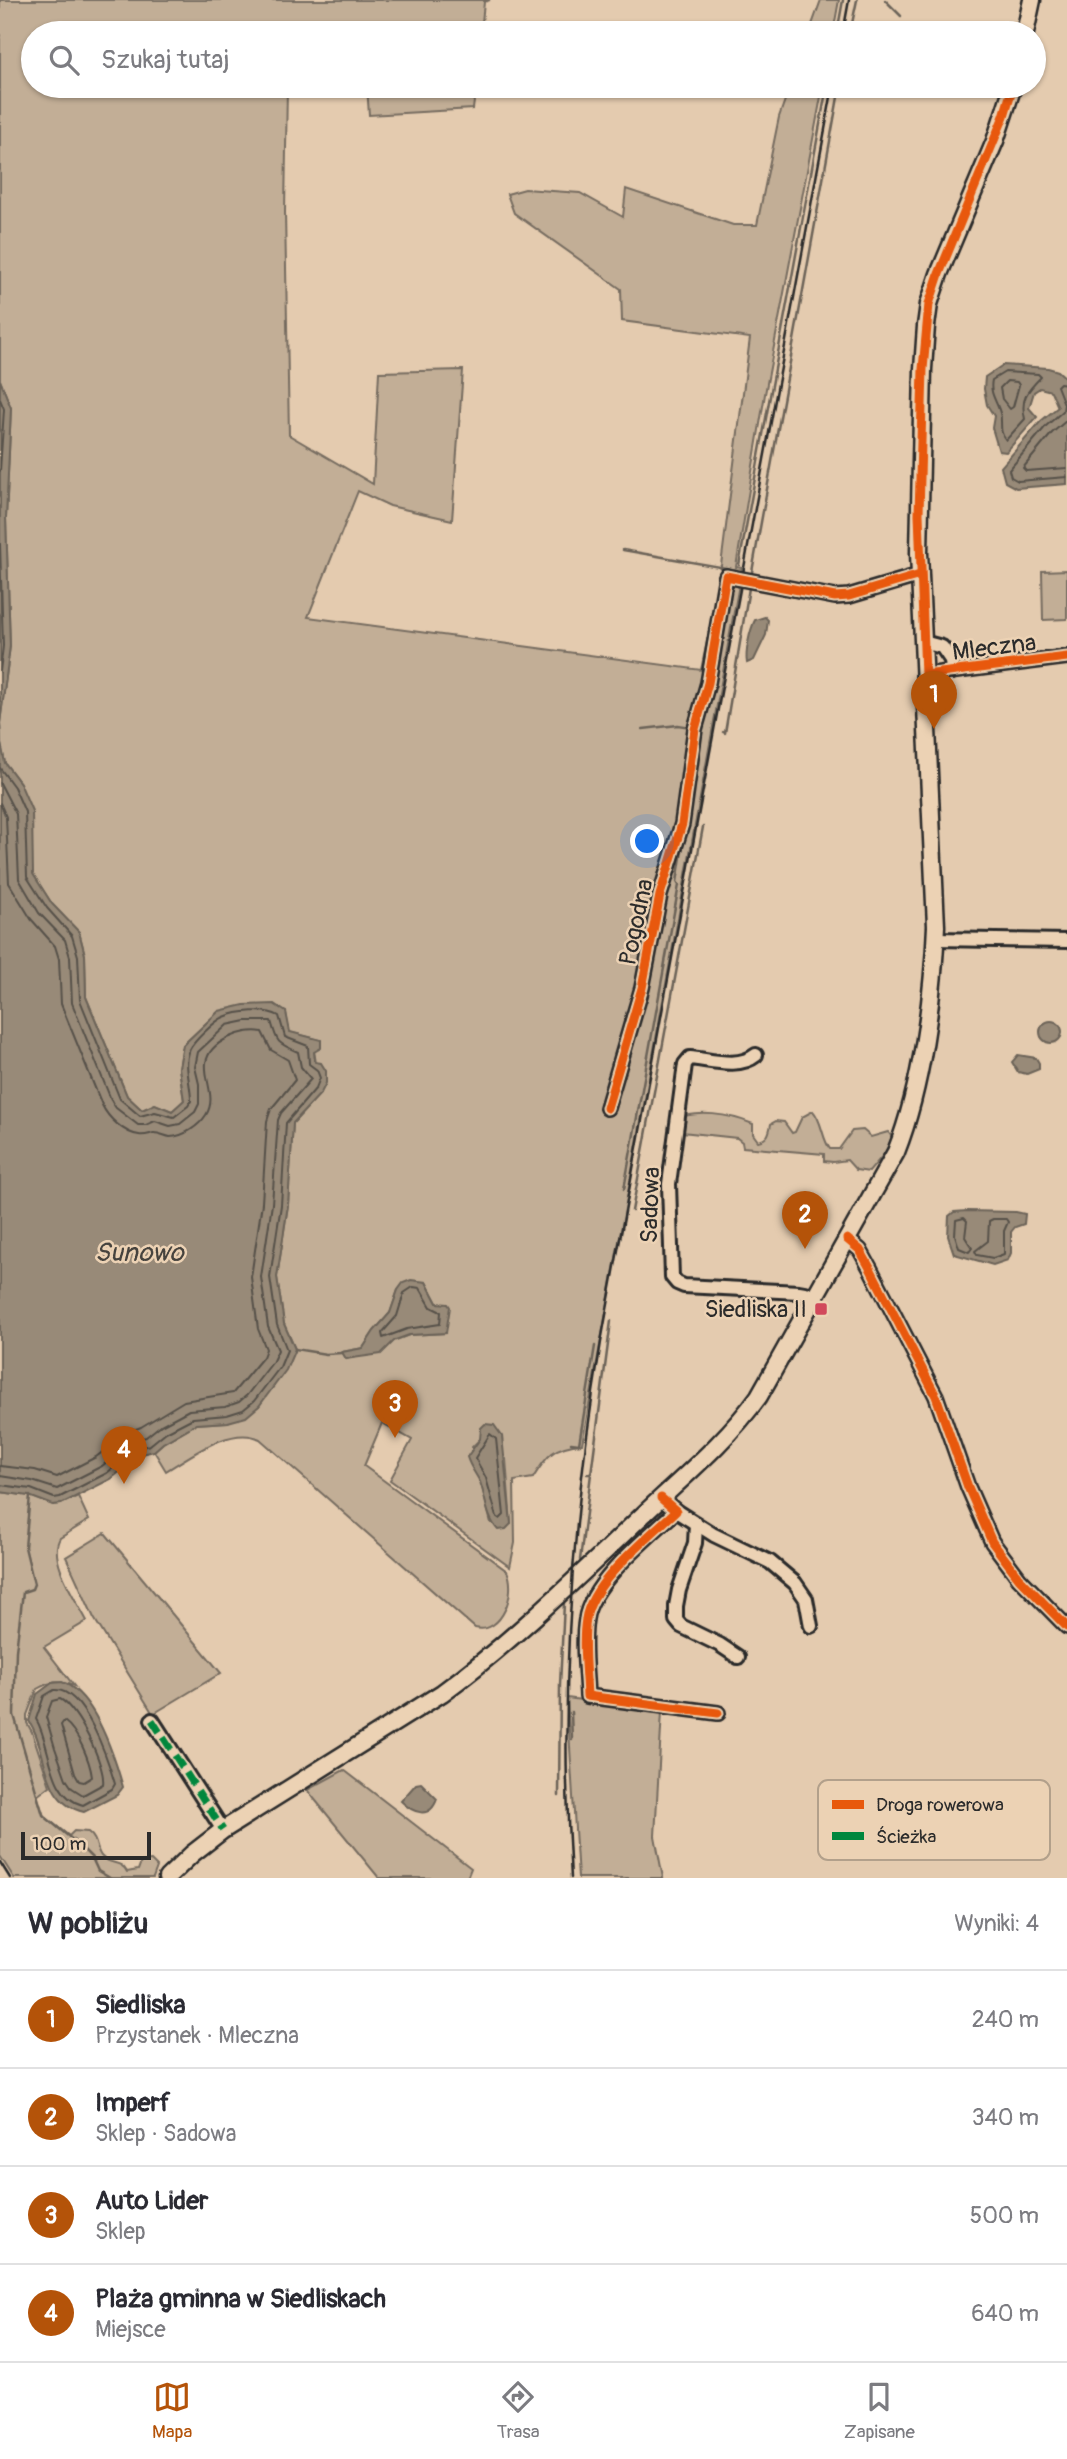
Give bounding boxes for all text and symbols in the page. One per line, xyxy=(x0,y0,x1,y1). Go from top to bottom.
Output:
search box xyxy=(21,21,1046,98)
icon: search xyxy=(45,41,83,79)
text: Szukaj tutaj xyxy=(101,44,229,76)
street label: Mleczna xyxy=(950,628,1038,667)
pin: 1 xyxy=(911,671,957,729)
your location xyxy=(630,824,664,858)
street label: Pogodna xyxy=(613,876,660,968)
street label: Sadowa xyxy=(635,1166,666,1244)
pin: 2 xyxy=(782,1191,828,1249)
water label: Sunowo xyxy=(95,1237,185,1269)
place label: Siedliska II xyxy=(705,1295,807,1324)
marker: Siedliska II xyxy=(813,1301,829,1317)
pin: 3 xyxy=(372,1380,418,1438)
pin: 4 xyxy=(101,1426,147,1484)
legend xyxy=(818,1780,1050,1860)
text: Droga rowerowa xyxy=(876,1793,1004,1817)
text: Ścieżka xyxy=(876,1825,936,1849)
scale bar xyxy=(21,1829,150,1861)
text: 100 m xyxy=(32,1832,86,1856)
text: W pobliżu xyxy=(28,1905,148,1942)
text: Wyniki: 4 xyxy=(954,1909,1039,1938)
text: Siedliska xyxy=(95,1989,186,2021)
text: 1 xyxy=(47,2005,56,2034)
text: 240 m xyxy=(972,2005,1039,2034)
text: Przystanek · Mleczna xyxy=(95,2021,299,2050)
text: Imperf xyxy=(95,2087,170,2119)
text: 2 xyxy=(45,2103,57,2132)
text: 340 m xyxy=(972,2103,1039,2132)
text: Sklep · Sadowa xyxy=(95,2119,236,2148)
text: Auto Lider xyxy=(95,2185,208,2217)
text: 3 xyxy=(45,2201,57,2230)
text: 500 m xyxy=(970,2201,1039,2230)
text: Sklep xyxy=(95,2217,146,2246)
text: Plaża gminna w Siedliskach xyxy=(95,2283,386,2315)
text: 4 xyxy=(44,2299,58,2328)
text: 640 m xyxy=(971,2299,1039,2328)
text: Miejsce xyxy=(95,2315,166,2344)
tab: Mapa xyxy=(152,2378,192,2444)
tab: Trasa xyxy=(497,2378,540,2444)
tab: Zapisane xyxy=(844,2378,915,2444)

